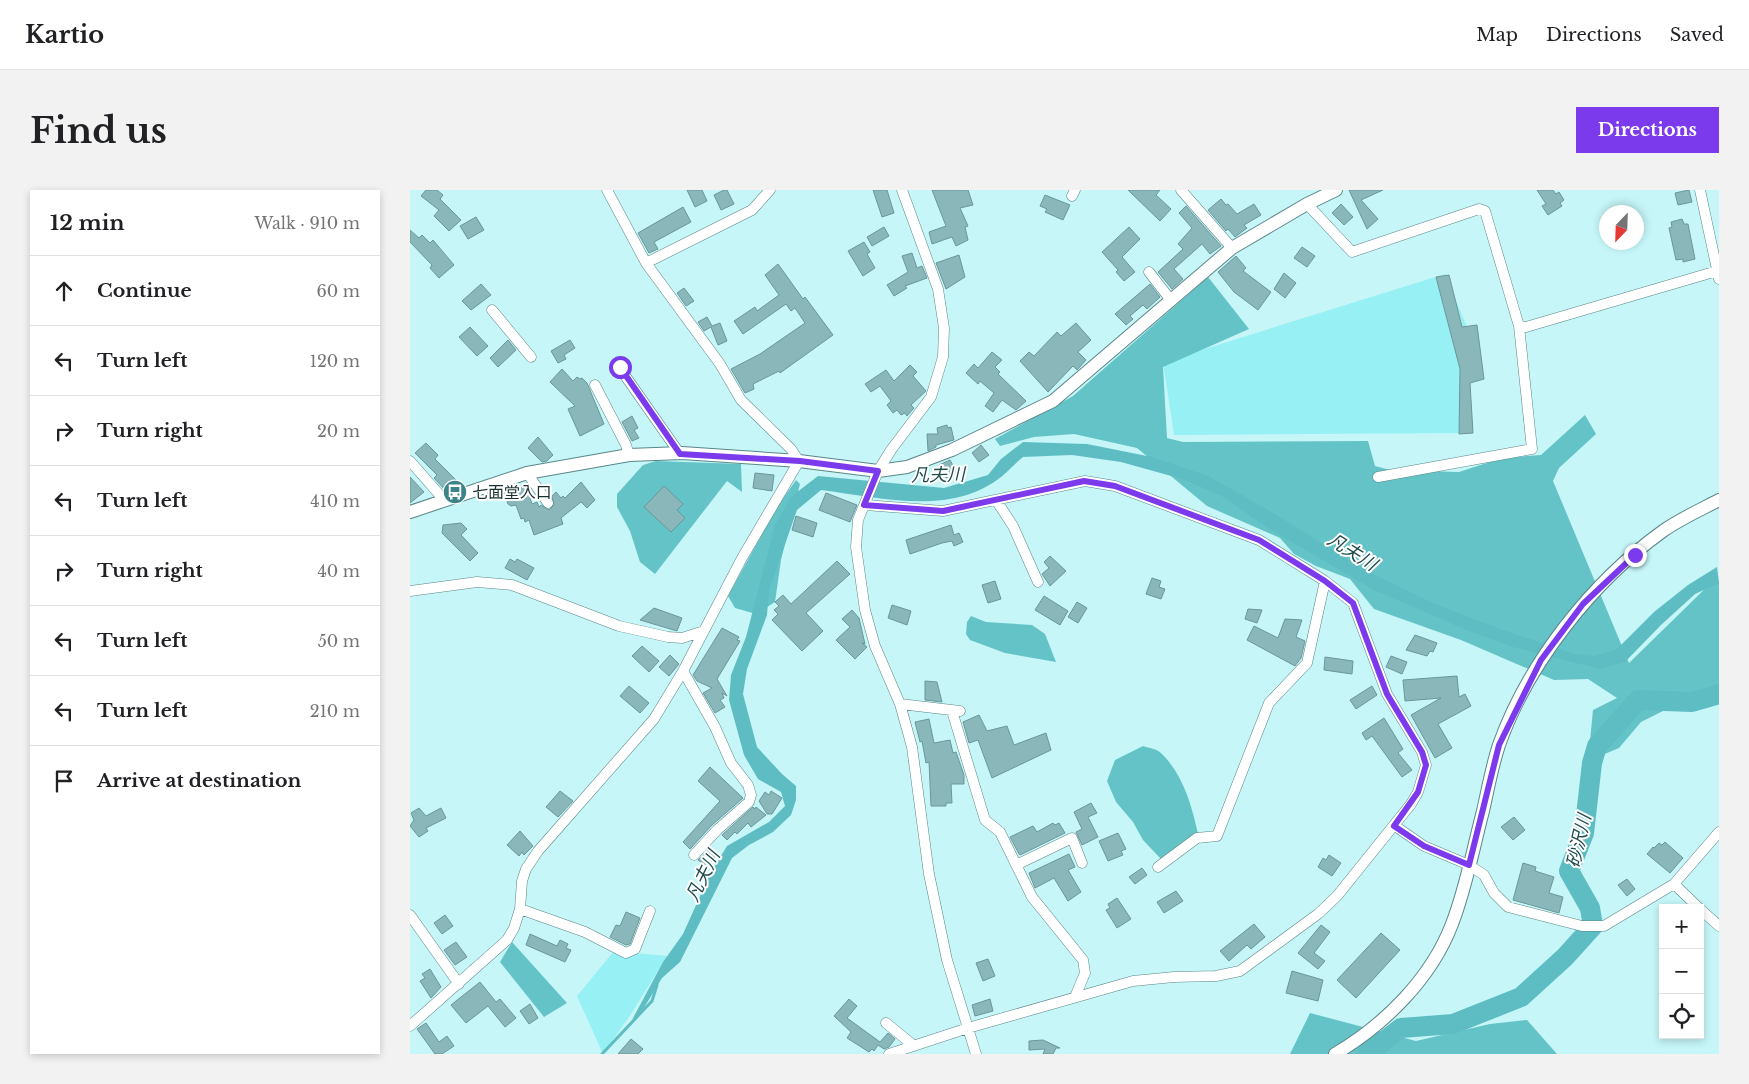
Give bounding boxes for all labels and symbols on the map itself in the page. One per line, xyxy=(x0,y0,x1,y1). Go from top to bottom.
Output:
north arrow xyxy=(1599,205,1644,250)
route start xyxy=(609,356,632,379)
water label: 凡夫川 xyxy=(911,463,967,486)
bus stop icon: 七面堂入口 xyxy=(442,479,468,505)
place label: 七面堂入口 xyxy=(472,482,552,502)
water label: 凡夫川 xyxy=(1323,528,1382,577)
route end xyxy=(1624,544,1647,567)
water label: 砂沢川 xyxy=(1562,810,1596,870)
water label: 凡夫川 xyxy=(681,845,726,905)

